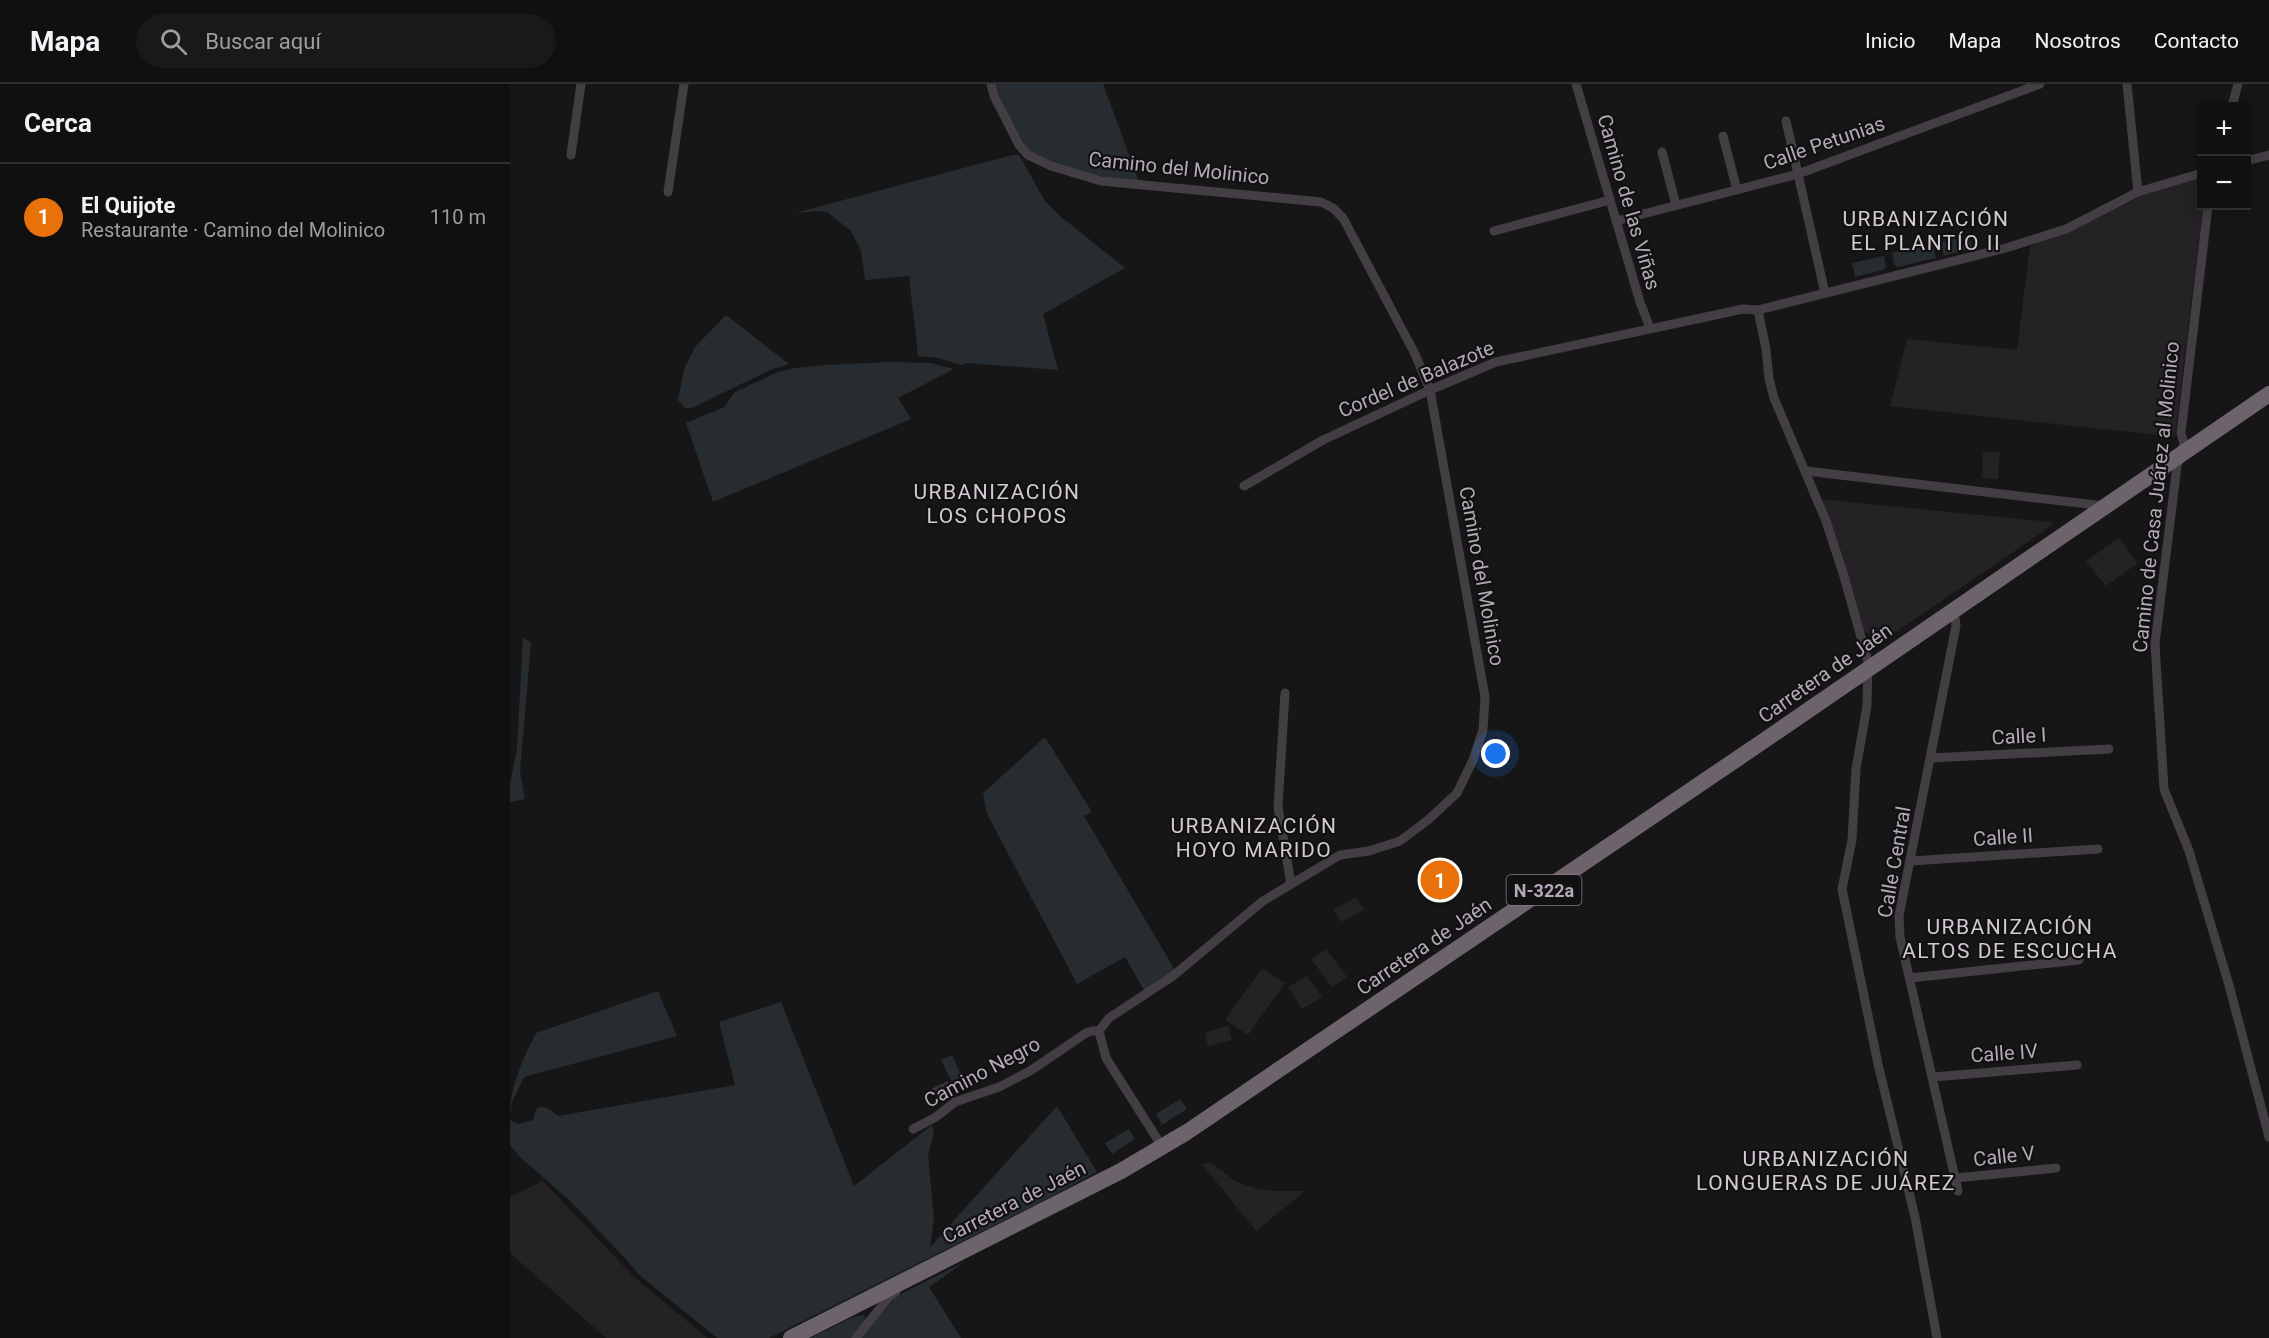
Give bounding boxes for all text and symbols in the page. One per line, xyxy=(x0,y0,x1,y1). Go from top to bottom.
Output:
search box xyxy=(136,14,556,68)
text: Mapa xyxy=(30,25,100,58)
icon: search xyxy=(157,25,190,58)
text: Buscar aquí xyxy=(205,29,321,54)
text: Inicio xyxy=(1865,29,1915,53)
text: Mapa xyxy=(1948,29,2001,53)
text: Nosotros xyxy=(2034,29,2121,53)
text: Contacto xyxy=(2154,29,2239,53)
map controls xyxy=(2197,102,2251,210)
button: + xyxy=(2197,102,2251,156)
text: Cerca xyxy=(24,108,92,138)
street label: Camino de las Viñas xyxy=(1592,111,1666,293)
street label: Calle Petunias xyxy=(1760,111,1888,175)
street label: Camino del Molinico xyxy=(1087,147,1271,189)
button: − xyxy=(2197,156,2251,210)
text: El Quijote xyxy=(81,193,175,218)
text: 1 xyxy=(38,205,49,229)
text: 110 m xyxy=(430,205,486,229)
district label: URBANIZACIÓN EL PLANTÍO II xyxy=(1842,207,2010,255)
text: Restaurante · Camino del Molinico xyxy=(81,218,385,242)
street label: Cordel de Balazote xyxy=(1334,335,1498,423)
street label: Camino de Casa Juárez al Molinico xyxy=(2128,340,2184,654)
district label: URBANIZACIÓN LOS CHOPOS xyxy=(913,480,1081,528)
street label: Camino del Molinico xyxy=(1454,484,1510,668)
street label: Carretera de Jaén xyxy=(1754,618,1896,728)
street label: Calle I xyxy=(1991,723,2047,749)
your location xyxy=(1481,739,1510,768)
street label: Calle Central xyxy=(1872,805,1916,919)
district label: URBANIZACIÓN HOYO MARIDO xyxy=(1170,814,1338,862)
street label: Calle II xyxy=(1972,823,2034,851)
pin: 1 xyxy=(1420,858,1460,902)
road number: N-322a xyxy=(1506,875,1582,905)
street label: Carretera de Jaén xyxy=(1352,892,1496,1000)
district label: URBANIZACIÓN ALTOS DE ESCUCHA xyxy=(1902,915,2118,963)
street label: Camino Negro xyxy=(920,1031,1044,1113)
street label: Calle IV xyxy=(1970,1039,2039,1067)
street label: Calle V xyxy=(1972,1141,2036,1171)
district label: URBANIZACIÓN LONGUERAS DE JUÁREZ xyxy=(1696,1147,1956,1195)
street label: Carretera de Jaén xyxy=(938,1156,1090,1248)

